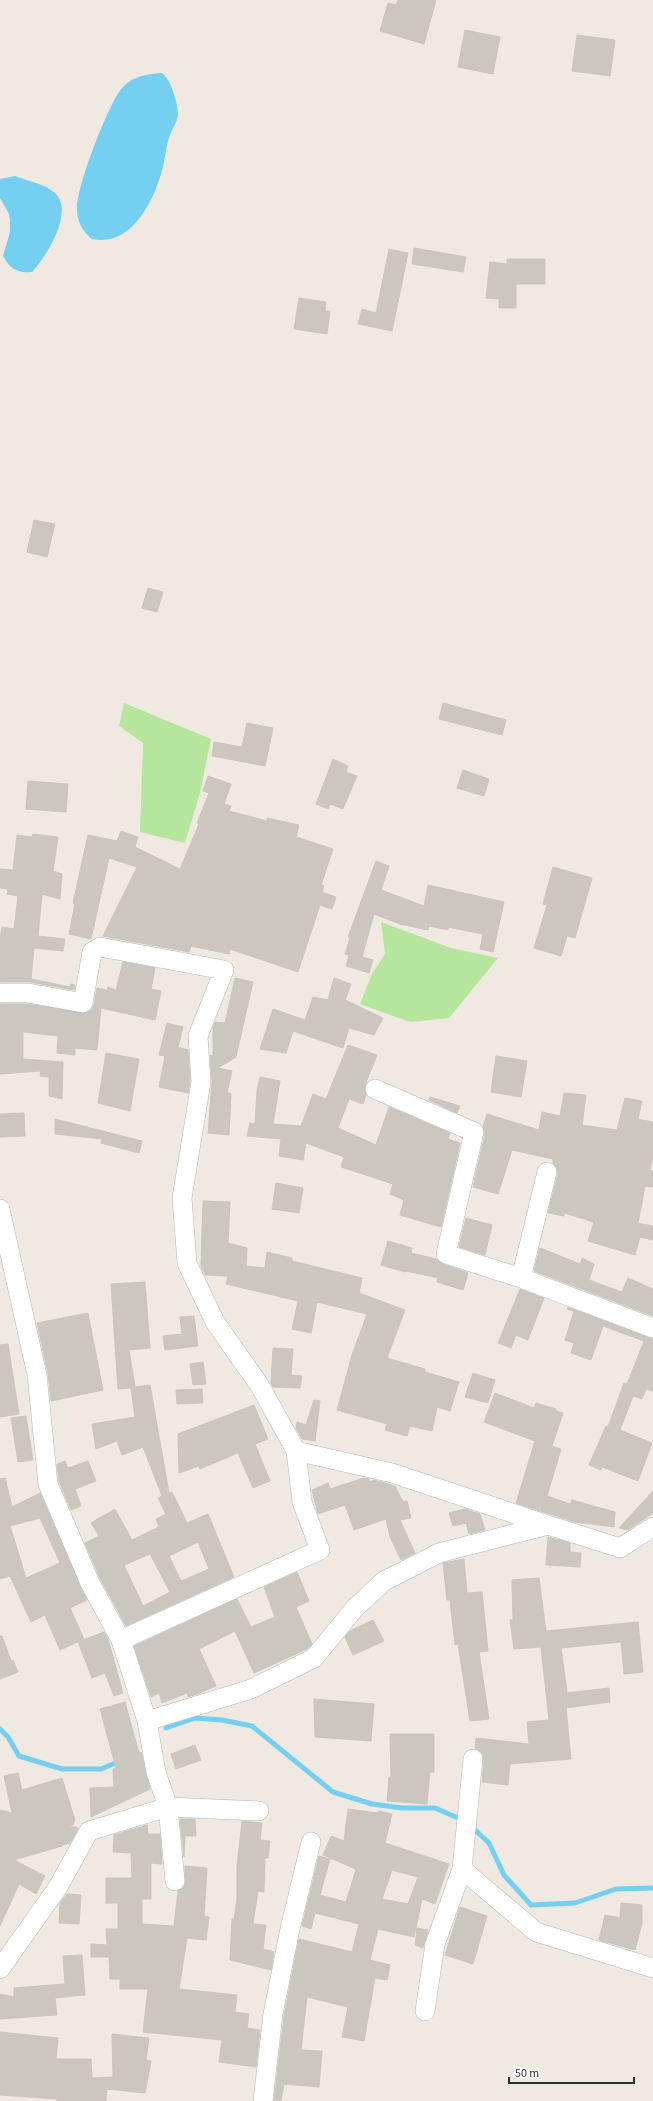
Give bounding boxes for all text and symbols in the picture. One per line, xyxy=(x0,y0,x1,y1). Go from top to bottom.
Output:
scale bar xyxy=(509,2059,634,2085)
text: 50 m xyxy=(515,2065,539,2082)

